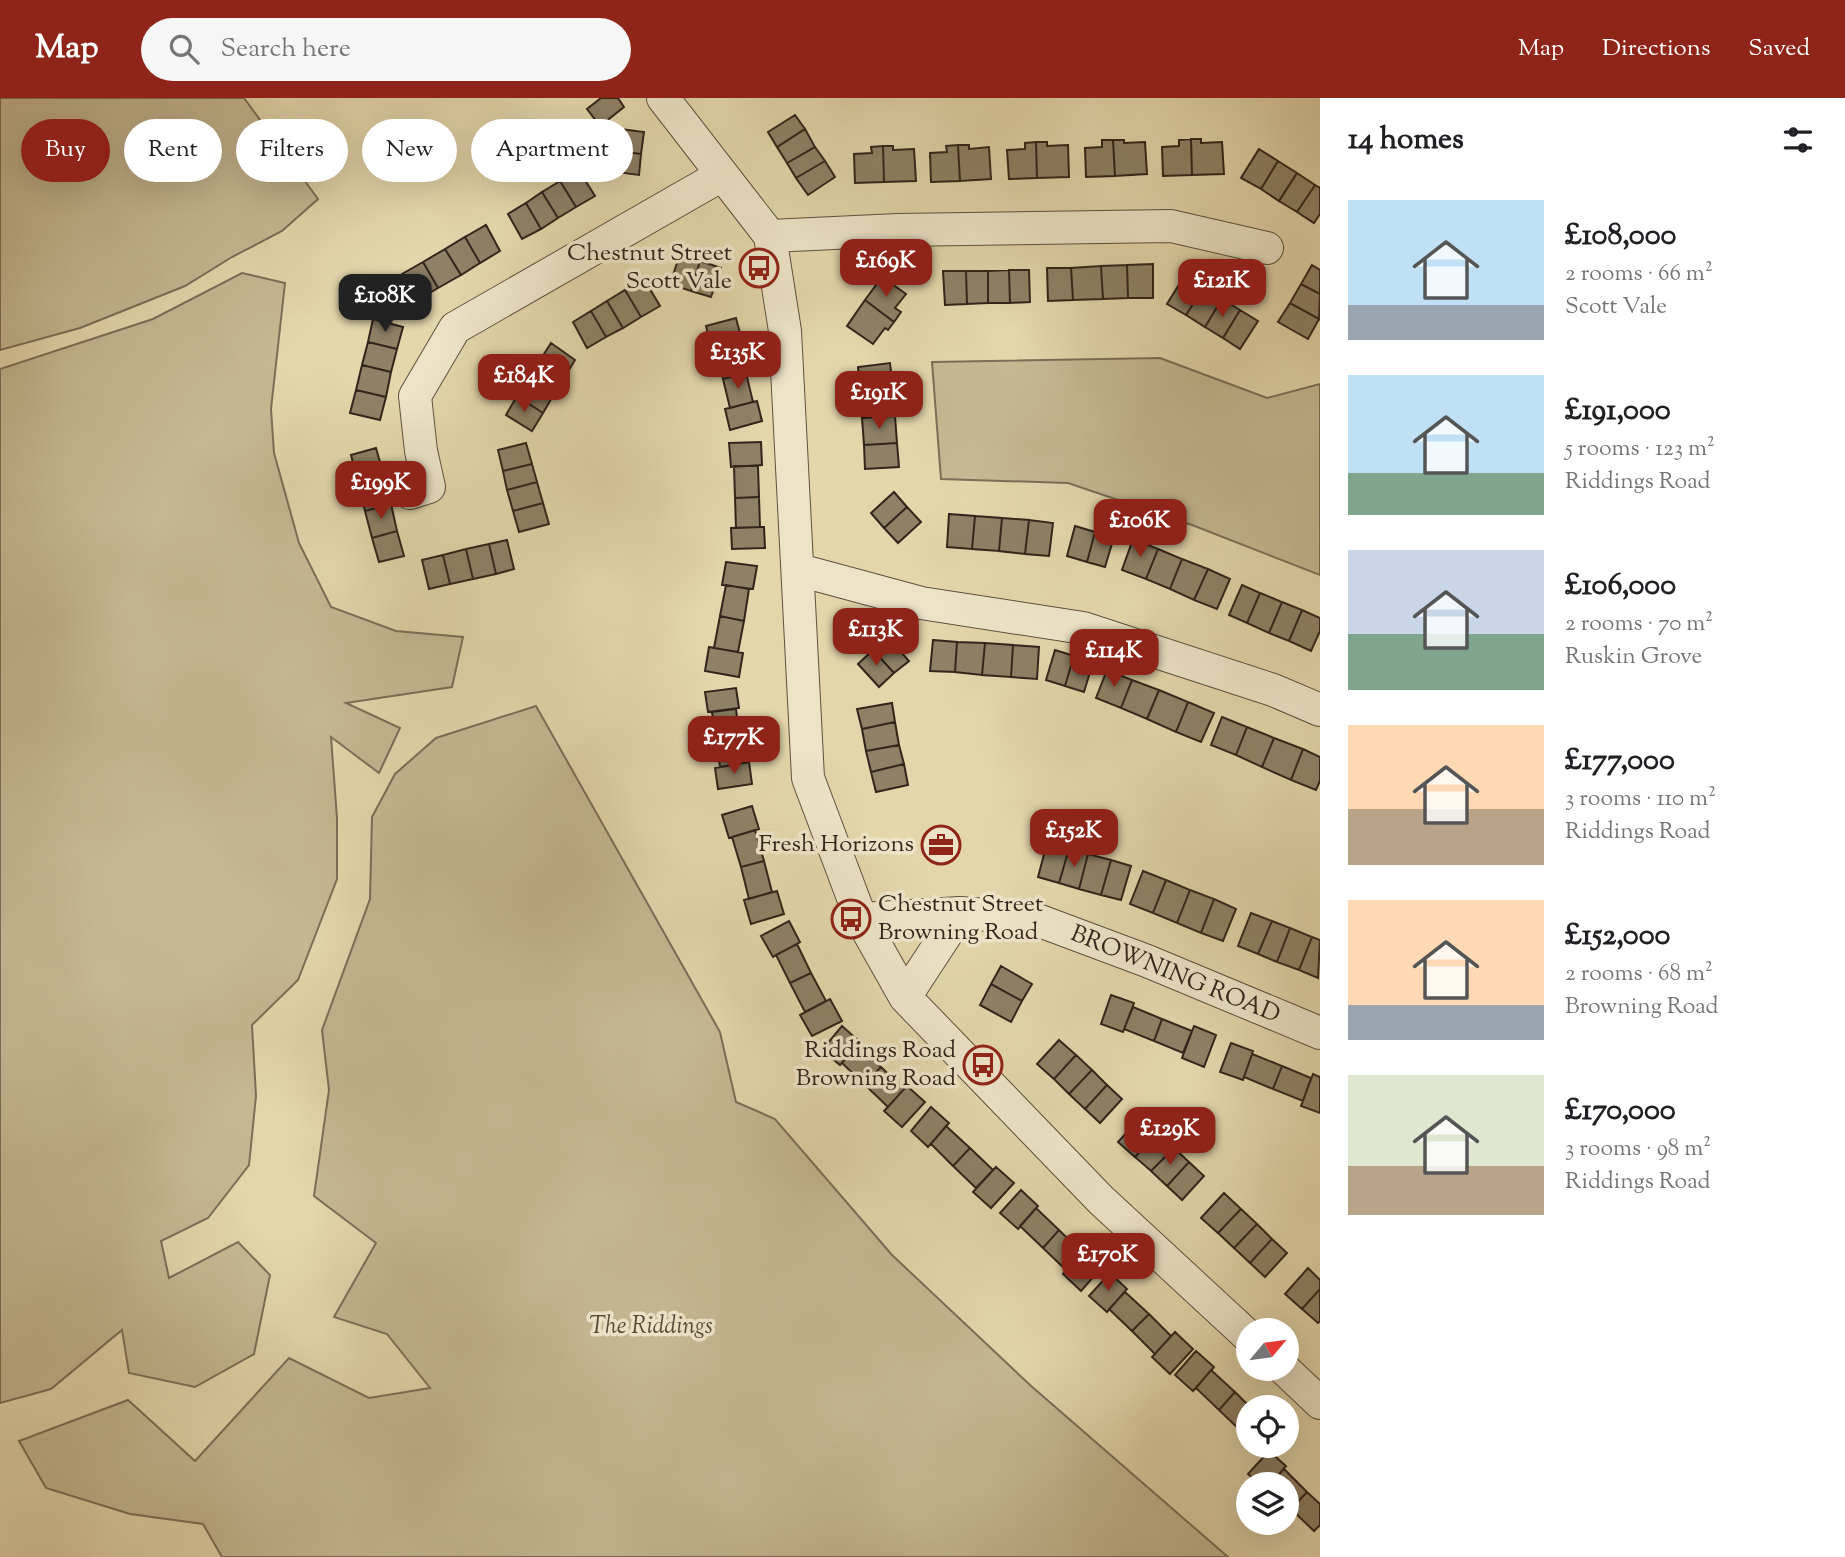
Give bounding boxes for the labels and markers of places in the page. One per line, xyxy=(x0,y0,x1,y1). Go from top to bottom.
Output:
place label: Chestnut Street Scott Vale xyxy=(567,237,732,299)
pin: £169K xyxy=(837,240,935,299)
bus stop icon: Chestnut Street Scott Vale xyxy=(738,247,780,289)
pin: £121K xyxy=(1173,260,1271,319)
pin: £108K xyxy=(336,274,434,334)
pin: £135K xyxy=(689,331,787,391)
pin: £184K xyxy=(475,354,573,414)
pin: £191K xyxy=(830,372,928,431)
pin: £199K xyxy=(332,462,430,521)
pin: £106K xyxy=(1091,500,1189,559)
pin: £113K xyxy=(827,608,925,668)
pin: £114K xyxy=(1065,630,1163,689)
pin: £177K xyxy=(685,716,783,776)
pin: £152K xyxy=(1025,810,1123,869)
office icon: Fresh Horizons xyxy=(920,824,962,866)
place label: Fresh Horizons xyxy=(759,828,914,862)
place label: Chestnut Street Browning Road xyxy=(878,888,1043,950)
bus stop icon: Chestnut Street Browning Road xyxy=(830,898,872,940)
place label: Riddings Road Browning Road xyxy=(796,1034,956,1096)
bus stop icon: Riddings Road Browning Road xyxy=(962,1044,1004,1086)
pin: £129K xyxy=(1121,1108,1219,1167)
pin: £170K xyxy=(1059,1234,1157,1293)

